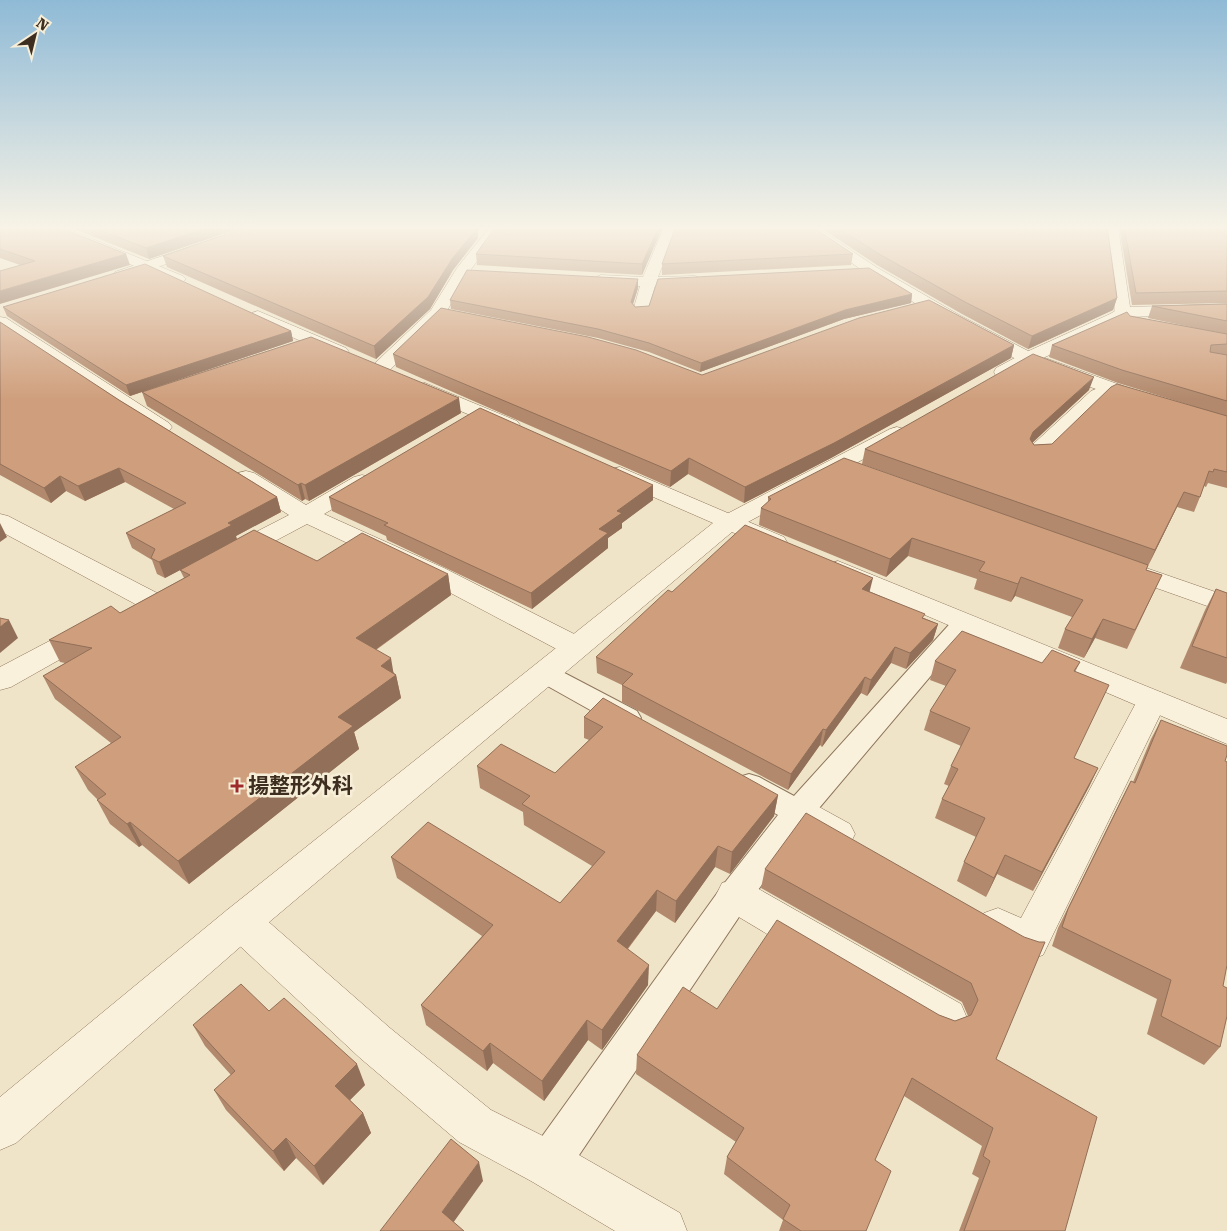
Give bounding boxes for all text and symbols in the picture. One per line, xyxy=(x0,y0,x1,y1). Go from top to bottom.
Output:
north arrow xyxy=(10,10,60,60)
text: N xyxy=(33,15,52,34)
place label: 揚整形外科 xyxy=(248,774,353,798)
marker: 揚整形外科 xyxy=(230,779,244,793)

